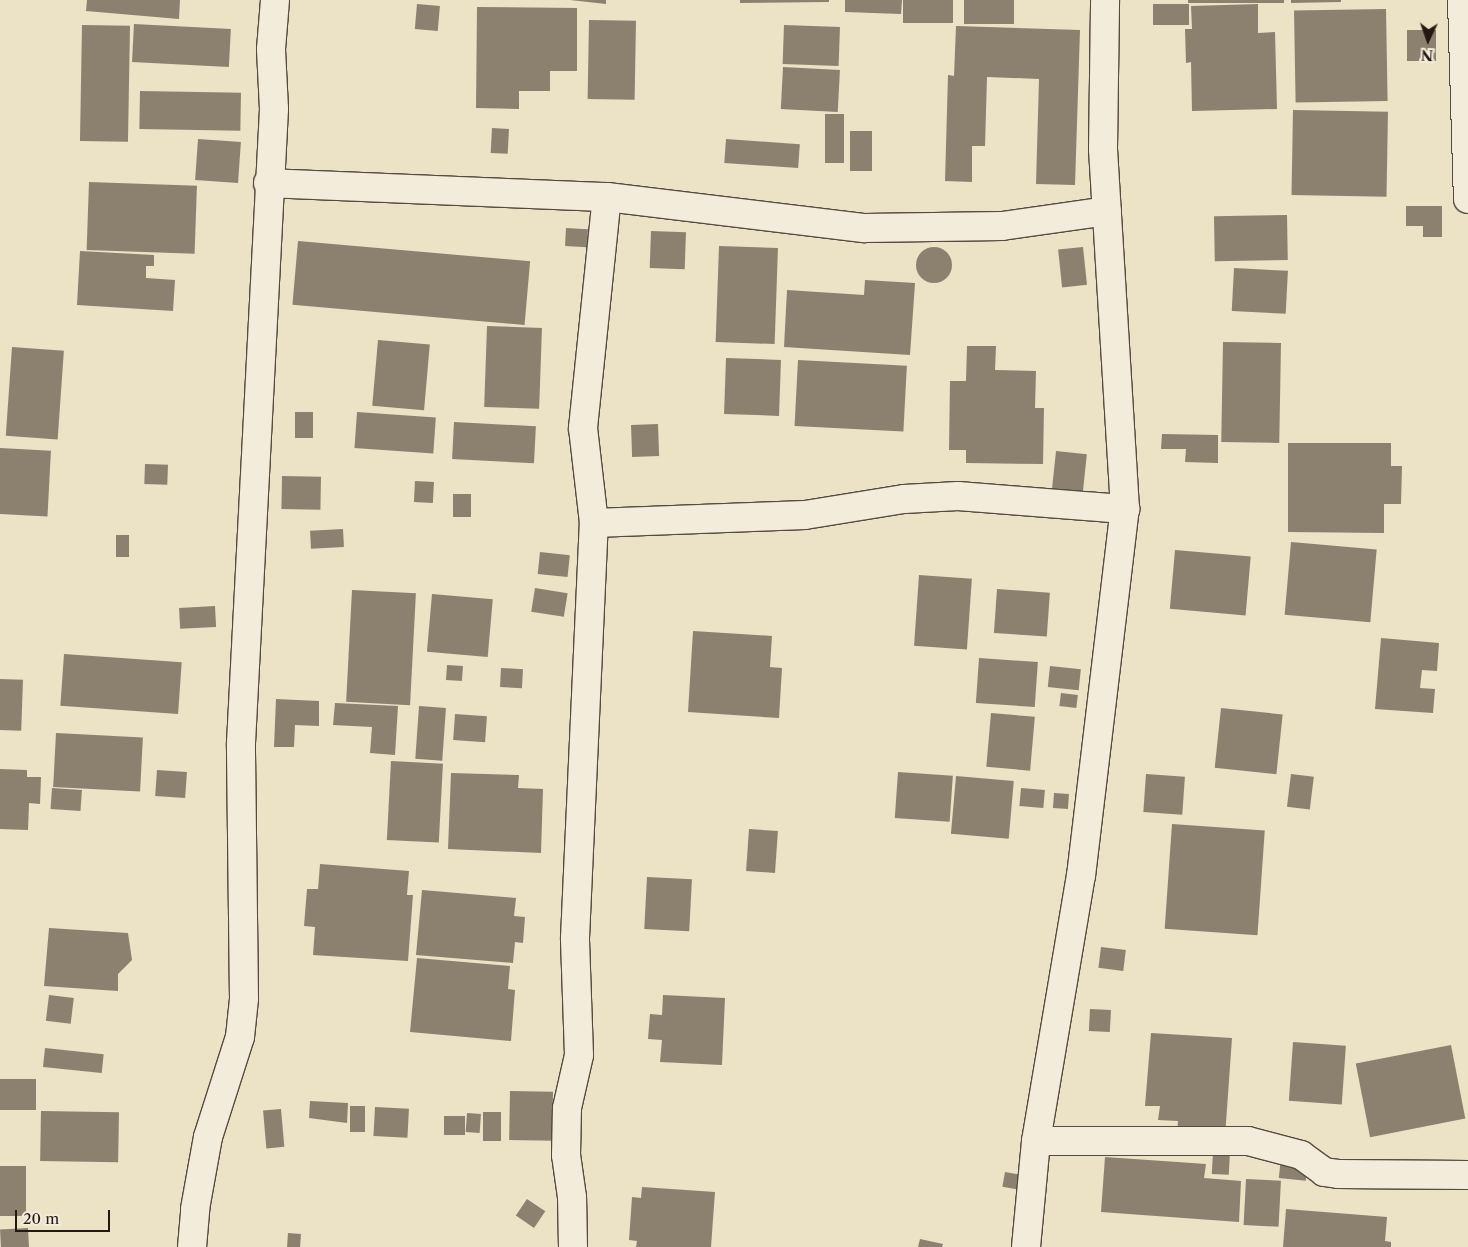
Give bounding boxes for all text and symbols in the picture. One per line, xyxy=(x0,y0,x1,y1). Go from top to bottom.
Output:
north arrow xyxy=(1403,15,1453,65)
text: N xyxy=(1421,46,1434,64)
scale bar xyxy=(18,1200,112,1232)
text: 20 m xyxy=(23,1209,59,1228)

